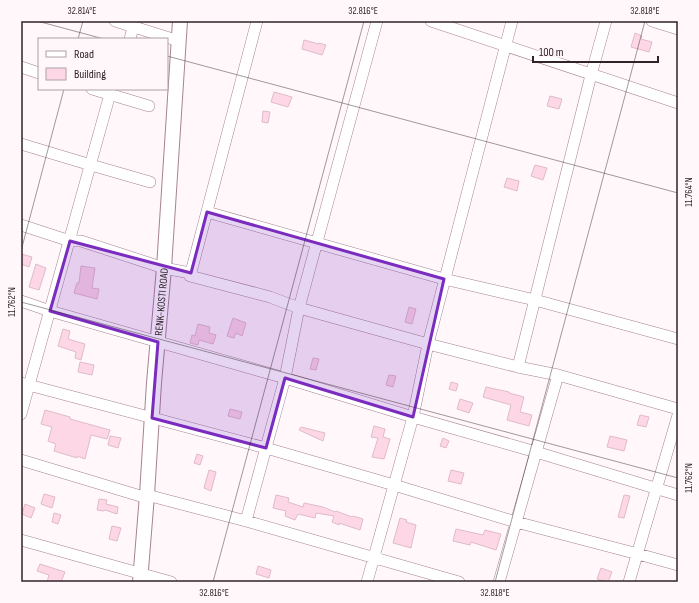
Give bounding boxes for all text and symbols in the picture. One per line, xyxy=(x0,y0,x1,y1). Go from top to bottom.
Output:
text: 32.814°E xyxy=(68,5,96,17)
text: 32.816°E xyxy=(348,5,378,17)
text: 32.818°E xyxy=(630,5,660,17)
legend xyxy=(38,38,168,90)
scale bar xyxy=(533,38,658,64)
text: 100 m xyxy=(539,45,564,60)
text: Road xyxy=(74,47,94,62)
text: Building xyxy=(74,67,106,82)
text: 11.764°N xyxy=(683,177,695,207)
street label: RENK-KOSTI ROAD xyxy=(152,268,170,336)
text: 11.762°N xyxy=(6,287,18,317)
text: 11.762°N xyxy=(683,463,695,493)
text: 32.816°E xyxy=(199,587,229,599)
text: 32.818°E xyxy=(480,587,510,599)

